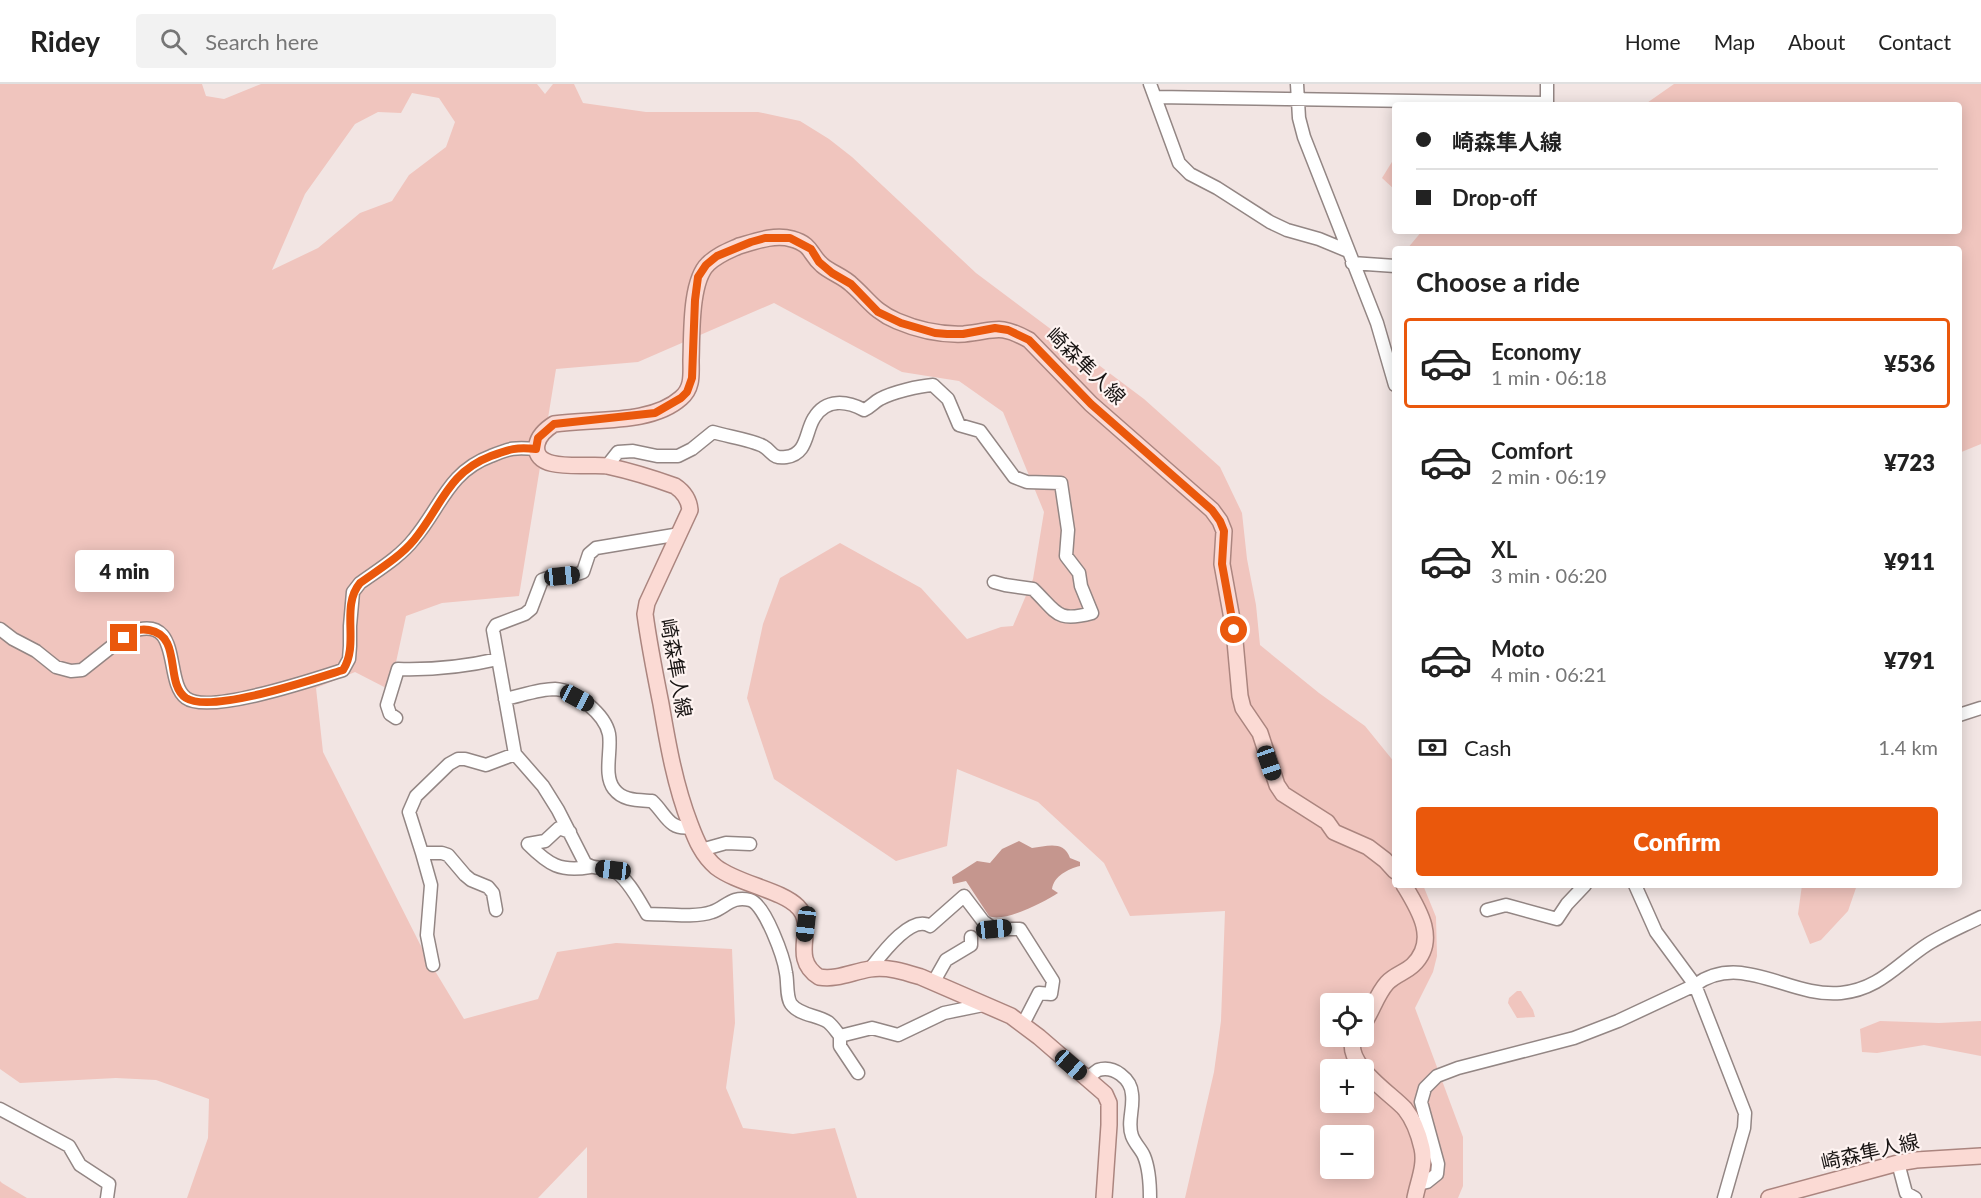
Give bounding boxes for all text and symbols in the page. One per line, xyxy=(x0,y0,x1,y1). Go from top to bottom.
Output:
search box xyxy=(136,14,556,68)
text: Ridey xyxy=(30,24,100,58)
icon: search xyxy=(157,25,190,58)
text: Search here xyxy=(205,28,319,55)
text: Home xyxy=(1625,29,1681,54)
text: Map xyxy=(1714,29,1755,54)
text: About xyxy=(1788,29,1845,54)
text: Contact xyxy=(1878,29,1951,54)
text: 崎森隼人線 xyxy=(1452,128,1562,155)
text: Drop-off xyxy=(1452,184,1537,211)
text: Choose a ride xyxy=(1416,265,1580,298)
street label: 崎森隼人線 xyxy=(1042,322,1131,409)
icon: car xyxy=(1419,336,1473,390)
text: Economy xyxy=(1491,338,1581,365)
text: ¥536 xyxy=(1884,350,1935,377)
text: 1 min · 06:18 xyxy=(1491,365,1607,389)
icon: car xyxy=(1419,435,1473,489)
text: Comfort xyxy=(1491,437,1573,464)
text: ¥723 xyxy=(1884,449,1935,476)
text: 2 min · 06:19 xyxy=(1491,464,1607,488)
icon: car xyxy=(1419,534,1473,588)
text: XL xyxy=(1491,536,1517,563)
text: ¥911 xyxy=(1884,548,1935,575)
callout: 4 min xyxy=(74,551,174,593)
text: 4 min xyxy=(100,559,149,583)
text: 3 min · 06:20 xyxy=(1491,563,1607,587)
car xyxy=(543,565,581,587)
route start xyxy=(1220,616,1247,643)
street label: 崎森隼人線 xyxy=(656,617,697,719)
route end xyxy=(110,624,137,651)
icon: car xyxy=(1419,633,1473,687)
text: Moto xyxy=(1491,635,1545,662)
text: ¥791 xyxy=(1884,647,1935,674)
text: 4 min · 06:21 xyxy=(1491,662,1607,686)
car xyxy=(557,682,597,714)
icon: cash xyxy=(1416,731,1449,764)
text: Cash xyxy=(1464,734,1511,761)
text: 1.4 km xyxy=(1878,735,1938,759)
car xyxy=(1255,743,1283,783)
button: Confirm xyxy=(1416,807,1938,876)
car xyxy=(594,859,632,881)
car xyxy=(795,905,817,943)
car xyxy=(975,918,1013,940)
map controls xyxy=(1320,993,1374,1179)
button: locate xyxy=(1320,993,1374,1047)
car xyxy=(1052,1046,1090,1084)
button: + xyxy=(1320,1059,1374,1113)
button: − xyxy=(1320,1125,1374,1179)
street label: 崎森隼人線 xyxy=(1818,1128,1921,1174)

